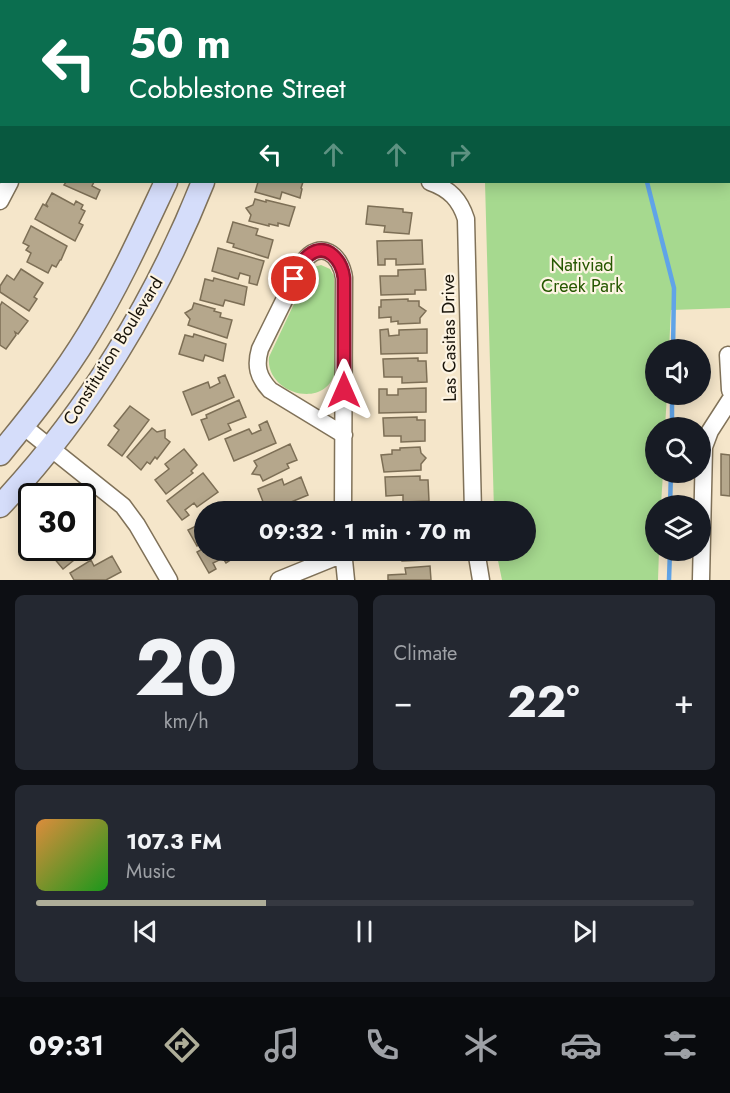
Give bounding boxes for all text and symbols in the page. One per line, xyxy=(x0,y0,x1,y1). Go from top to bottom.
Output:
text: 50 m xyxy=(129,13,231,74)
icon: left xyxy=(30,24,108,102)
text: Cobblestone Street xyxy=(129,69,346,108)
icon: left xyxy=(254,138,287,171)
icon: ahead xyxy=(317,138,350,171)
icon: ahead xyxy=(380,138,413,171)
icon: right xyxy=(443,138,476,171)
park label: Nativiad Creek Park xyxy=(541,252,623,299)
pin xyxy=(268,253,319,304)
icon: arrive xyxy=(277,262,310,295)
street label: Constitution Boulevard xyxy=(57,272,169,430)
street label: Las Casitas Drive xyxy=(435,274,463,402)
map controls xyxy=(645,339,711,561)
button: sound xyxy=(645,339,711,405)
position arrow xyxy=(312,358,376,422)
button: search xyxy=(645,417,711,483)
speed limit sign: 30 xyxy=(18,483,96,561)
button: layers xyxy=(645,495,711,561)
text: 09:32 · 1 min · 70 m xyxy=(259,515,471,547)
text: 20 xyxy=(135,612,238,724)
text: Climate xyxy=(394,639,457,668)
text: 22° xyxy=(507,669,580,734)
text: − xyxy=(394,678,413,725)
text: + xyxy=(674,678,694,725)
text: km/h xyxy=(164,707,209,736)
text: 107.3 FM xyxy=(126,825,222,857)
text: Music xyxy=(126,857,176,886)
icon: previous xyxy=(129,915,162,948)
icon: pause xyxy=(348,915,381,948)
icon: next xyxy=(568,915,601,948)
icon: directions xyxy=(161,1024,203,1066)
icon: music xyxy=(261,1024,303,1066)
icon: phone xyxy=(361,1024,403,1066)
icon: climate xyxy=(460,1024,502,1066)
icon: car xyxy=(560,1024,602,1066)
icon: filters xyxy=(659,1024,701,1066)
text: 09:31 xyxy=(29,1026,104,1065)

